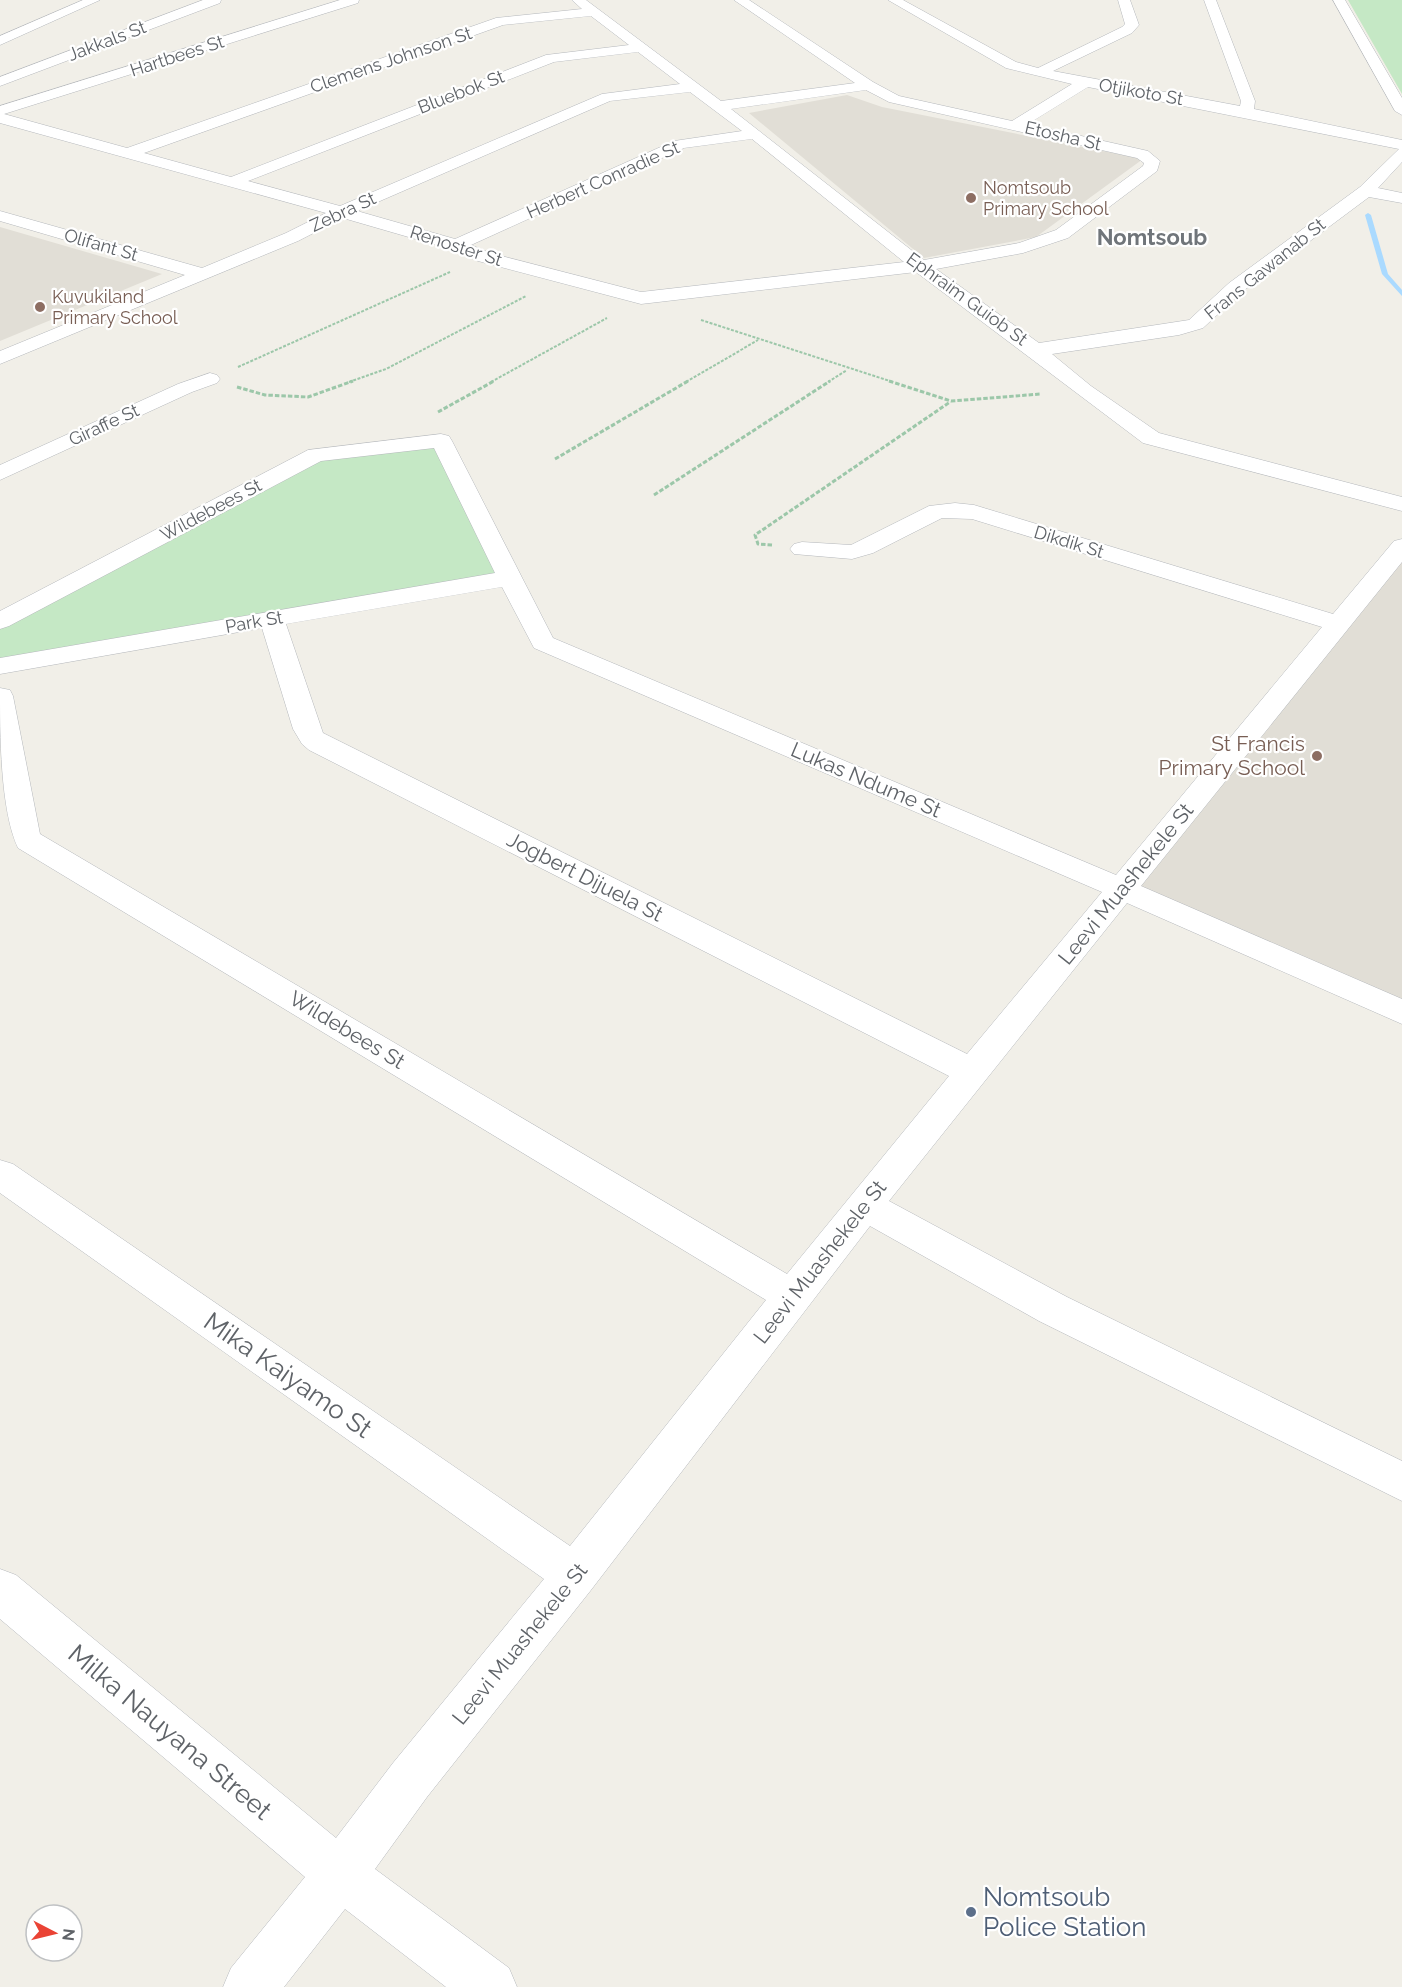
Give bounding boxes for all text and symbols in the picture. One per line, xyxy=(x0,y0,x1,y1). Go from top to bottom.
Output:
street label: Jakkals St xyxy=(65,16,149,65)
street label: Clemens Johnson St xyxy=(307,22,474,97)
street label: Hartbees St xyxy=(127,30,227,81)
street label: Bluebok St xyxy=(415,65,507,118)
street label: Otjikoto St xyxy=(1097,74,1185,109)
street label: Etosha St xyxy=(1023,117,1103,154)
street label: Herbert Conradie St xyxy=(523,136,683,223)
place label: Nomtsoub Primary School xyxy=(983,177,1109,219)
street label: Zebra St xyxy=(307,187,379,236)
marker: Nomtsoub Primary School xyxy=(964,191,978,205)
street label: Frans Gawanab St xyxy=(1200,214,1329,324)
street label: Renoster St xyxy=(407,221,505,270)
street label: Olifant St xyxy=(62,224,140,265)
district label: Nomtsoub xyxy=(1097,224,1207,250)
street label: Ephraim Guiob St xyxy=(903,248,1032,350)
place label: Kuvukiland Primary School xyxy=(52,286,178,328)
marker: Kuvukiland Primary School xyxy=(33,300,47,314)
street label: Giraffe St xyxy=(65,399,142,450)
street label: Wildebees St xyxy=(157,474,265,545)
street label: Dikdik St xyxy=(1032,521,1107,562)
street label: Park St xyxy=(223,606,284,637)
place label: St Francis Primary School xyxy=(1158,731,1305,780)
street label: Lukas Ndume St xyxy=(787,737,945,822)
marker: St Francis Primary School xyxy=(1310,749,1324,763)
street label: Leevi Muashekele St xyxy=(1053,798,1198,969)
street label: Jogbert Dijuela St xyxy=(503,826,667,927)
street label: Wildebees St xyxy=(285,985,410,1074)
street label: Leevi Muashekele St xyxy=(748,1175,891,1348)
street label: Mika Kaiyamo St xyxy=(198,1306,378,1444)
street label: Leevi Muashekele St xyxy=(447,1558,592,1729)
street label: Milka Nauyana Street xyxy=(62,1638,278,1826)
place label: Nomtsoub Police Station xyxy=(983,1882,1147,1942)
north arrow xyxy=(24,1903,84,1963)
marker: Nomtsoub Police Station xyxy=(964,1905,978,1919)
text: N xyxy=(58,1928,79,1942)

